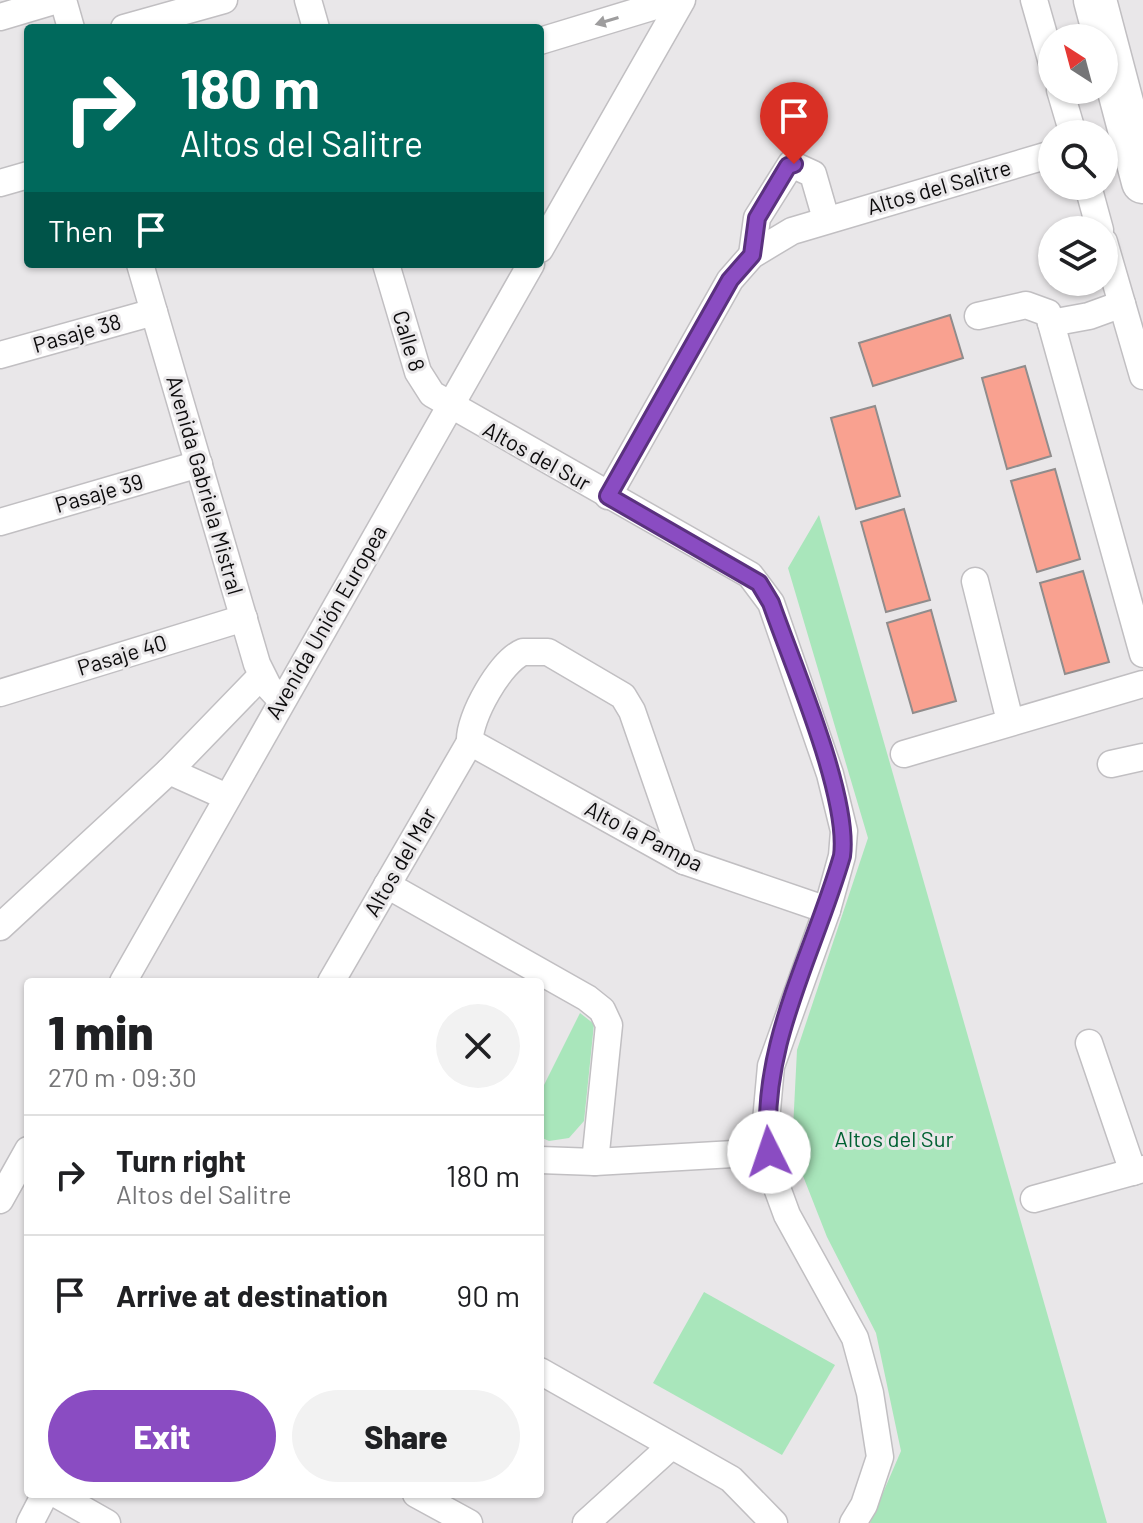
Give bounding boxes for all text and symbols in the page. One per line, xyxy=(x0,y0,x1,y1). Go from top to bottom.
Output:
one-way arrow xyxy=(595,15,619,28)
north arrow xyxy=(1038,24,1118,104)
map controls xyxy=(1038,24,1118,296)
text: 180 m xyxy=(180,53,320,120)
icon: right xyxy=(48,56,152,160)
pin xyxy=(760,82,828,164)
icon: arrive xyxy=(772,94,816,138)
button: search xyxy=(1038,120,1118,200)
text: Altos del Salitre xyxy=(180,121,423,164)
street label: Altos del Salitre xyxy=(864,153,1014,219)
icon: arrive xyxy=(129,208,173,252)
text: Then xyxy=(48,212,113,248)
button: layers xyxy=(1038,216,1118,296)
street label: Pasaje 38 xyxy=(30,307,124,357)
street label: Calle 8 xyxy=(388,307,431,374)
street label: Avenida Gabriela Mistral xyxy=(162,372,250,597)
street label: Altos del Sur xyxy=(479,415,596,495)
street label: Pasaje 39 xyxy=(52,467,146,517)
street label: Avenida Unión Europea xyxy=(259,520,391,723)
street label: Pasaje 40 xyxy=(74,628,170,680)
street label: Alto la Pampa xyxy=(581,794,708,876)
street label: Altos del Mar xyxy=(358,802,441,921)
text: 1 min xyxy=(48,1002,154,1060)
button: close xyxy=(436,1004,520,1088)
text: 270 m · 09:30 xyxy=(48,1061,197,1092)
position arrow xyxy=(727,1110,811,1194)
park label: Altos del Sur xyxy=(835,1125,953,1151)
text: Turn right xyxy=(116,1142,246,1178)
icon: right xyxy=(48,1153,92,1197)
text: 180 m xyxy=(446,1157,520,1193)
text: Altos del Salitre xyxy=(116,1178,292,1209)
icon: arrive xyxy=(48,1273,92,1317)
text: Arrive at destination xyxy=(116,1277,388,1313)
text: 90 m xyxy=(457,1277,520,1313)
button: Exit xyxy=(48,1390,276,1482)
button: Share xyxy=(292,1390,520,1482)

